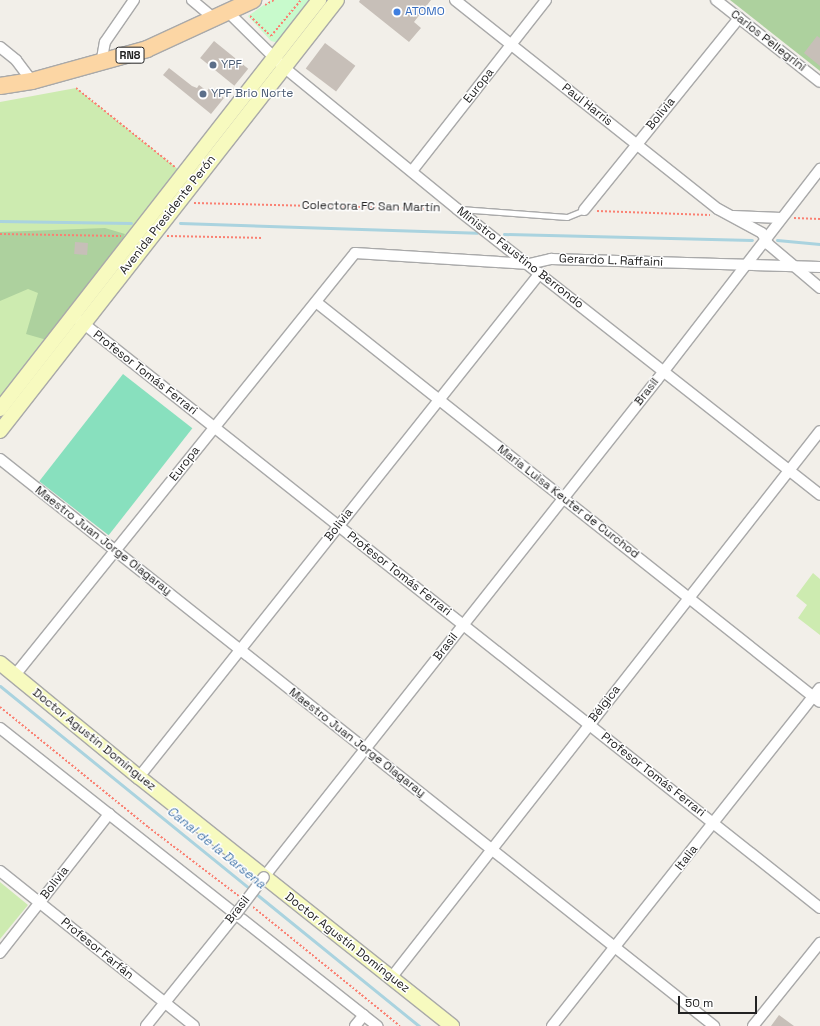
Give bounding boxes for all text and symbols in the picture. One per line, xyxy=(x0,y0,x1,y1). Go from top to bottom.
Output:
place label: ATOMO xyxy=(405,5,445,19)
marker: ATOMO xyxy=(392,7,402,17)
street label: Carlos Pellegrini xyxy=(728,7,808,75)
road number: RN8 xyxy=(115,46,145,64)
place label: YPF xyxy=(221,58,242,72)
marker: YPF xyxy=(208,60,218,70)
street label: Europa xyxy=(461,66,497,106)
street label: Paul Harris xyxy=(559,81,615,129)
place label: YPF Brio Norte xyxy=(211,87,293,101)
marker: YPF Brio Norte xyxy=(198,89,208,99)
street label: Bolivia xyxy=(644,95,678,133)
street label: Avenida Presidente Perón xyxy=(117,153,219,277)
street label: Colectora FC San Martín xyxy=(302,199,440,215)
street label: Ministro Faustino Berrondo xyxy=(454,204,586,312)
street label: Gerardo L. Raffaini xyxy=(558,252,664,270)
street label: Profesor Tomás Ferrari xyxy=(90,328,200,418)
street label: Brasil xyxy=(632,375,662,409)
street label: María Luisa Keuter de Curchod xyxy=(494,442,642,562)
street label: Europa xyxy=(167,444,203,484)
street label: Maestro Juan Jorge Olagaray xyxy=(32,483,174,599)
street label: Bolivia xyxy=(322,506,356,544)
street label: Profesor Tomás Ferrari xyxy=(344,529,454,619)
street label: Brasil xyxy=(431,630,461,664)
street label: Bélgica xyxy=(586,683,624,725)
street label: Maestro Juan Jorge Olagaray xyxy=(286,685,428,801)
street label: Doctor Agustín Domínguez xyxy=(29,686,159,794)
street label: Profesor Tomás Ferrari xyxy=(598,730,708,820)
water label: Canal de la Darsena xyxy=(164,804,268,892)
street label: Italia xyxy=(673,842,701,874)
street label: Bolivia xyxy=(38,864,72,902)
street label: Doctor Agustín Domínguez xyxy=(282,890,412,996)
street label: Brasil xyxy=(223,893,253,927)
street label: Profesor Farfán xyxy=(58,915,136,983)
scale bar xyxy=(680,988,759,1014)
text: 50 m xyxy=(685,995,713,1011)

